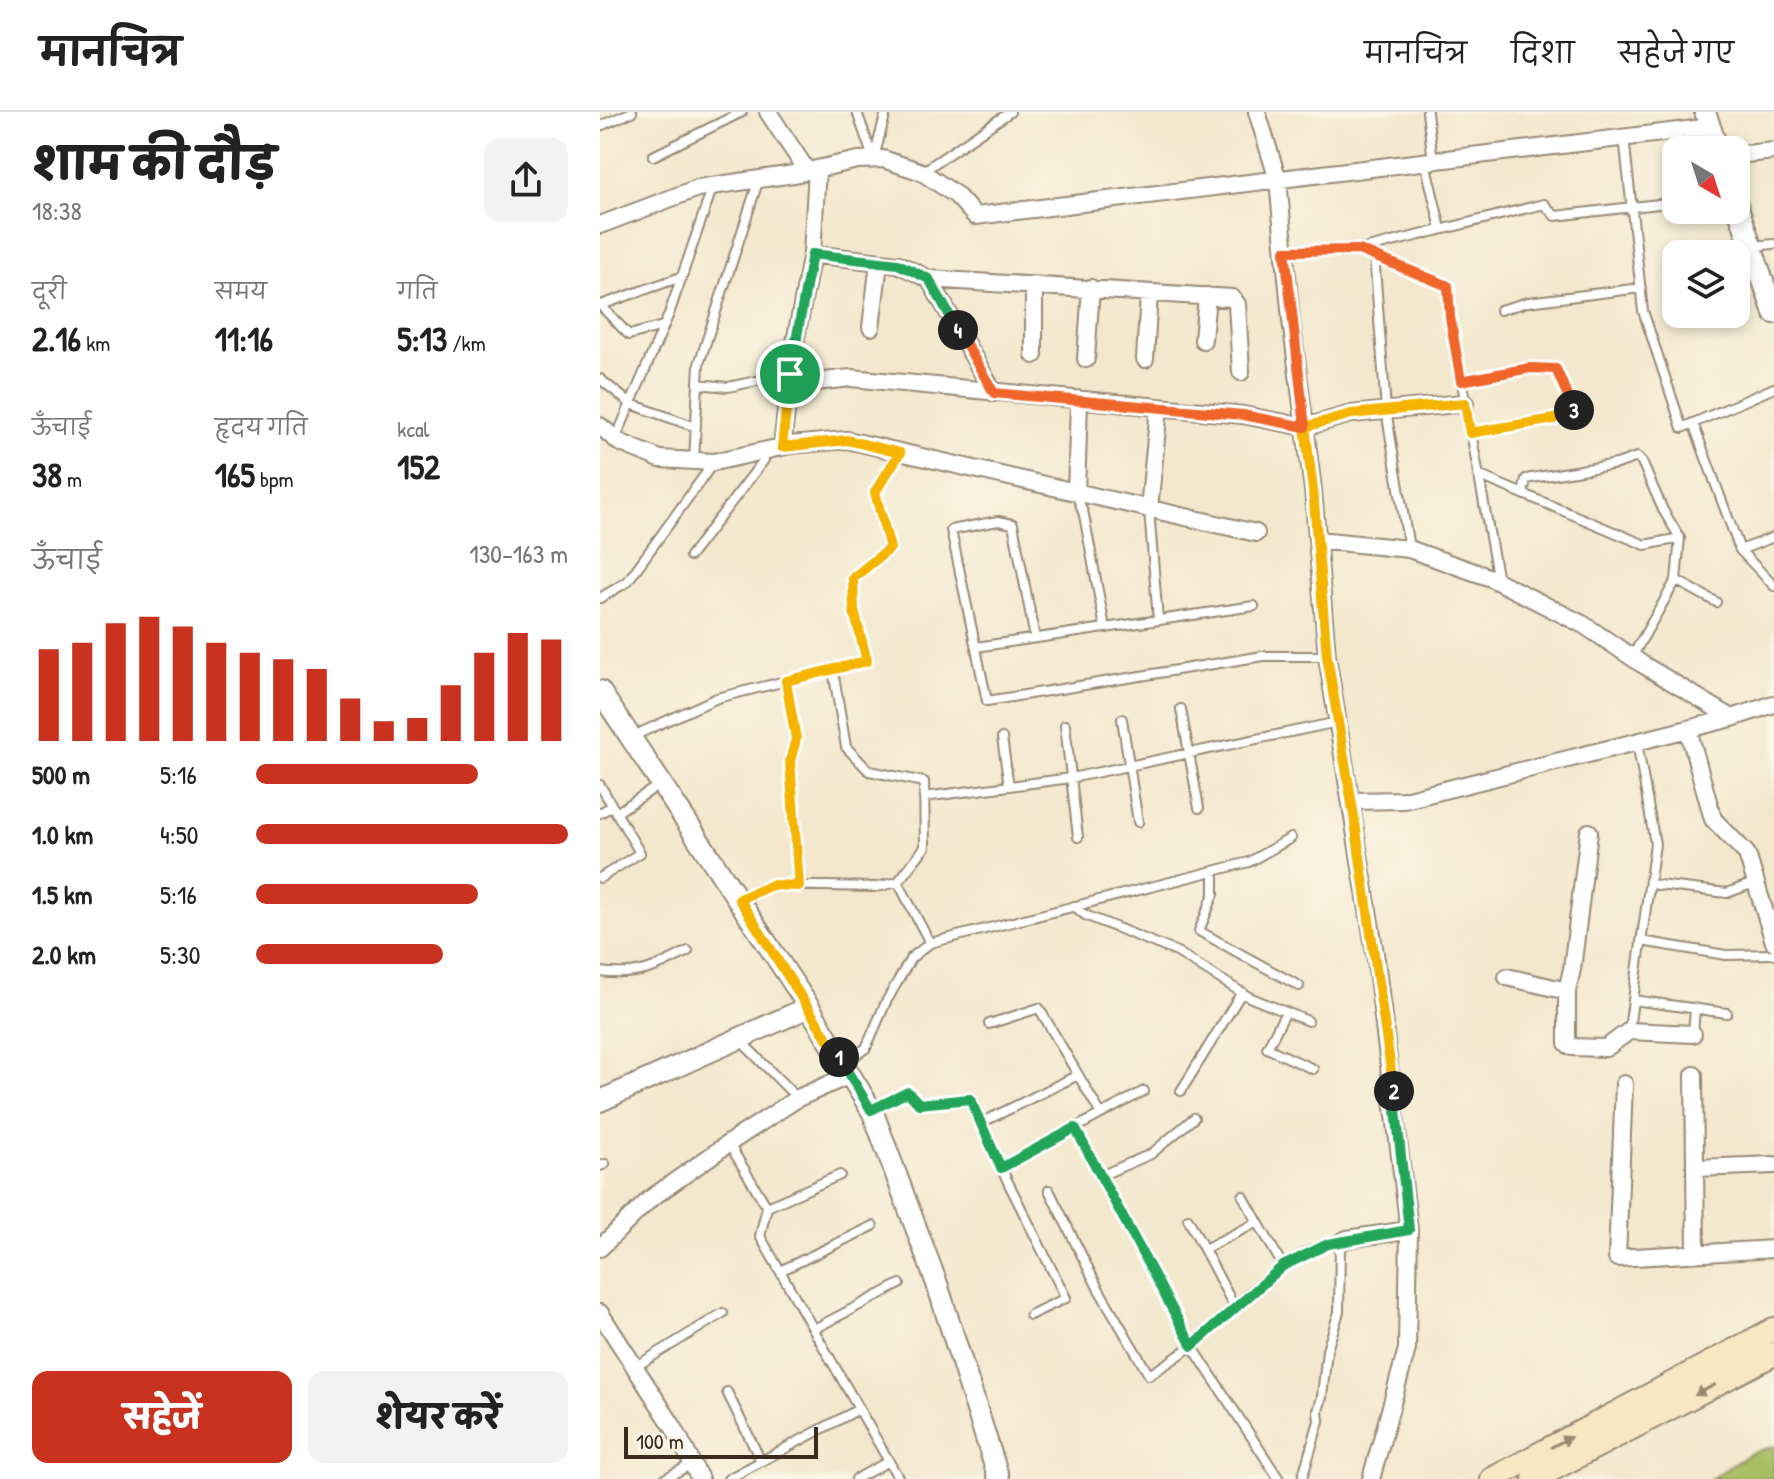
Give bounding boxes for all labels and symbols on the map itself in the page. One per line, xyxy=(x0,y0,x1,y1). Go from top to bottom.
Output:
north arrow xyxy=(1662,136,1750,224)
pin: 4 xyxy=(938,310,978,350)
pin xyxy=(756,340,824,408)
pin: 3 xyxy=(1554,390,1594,430)
pin: 1 xyxy=(819,1037,859,1077)
pin: 2 xyxy=(1374,1071,1414,1111)
one-way arrow xyxy=(1693,1383,1716,1397)
scale bar xyxy=(624,1423,818,1459)
one-way arrow xyxy=(1549,1436,1572,1449)

